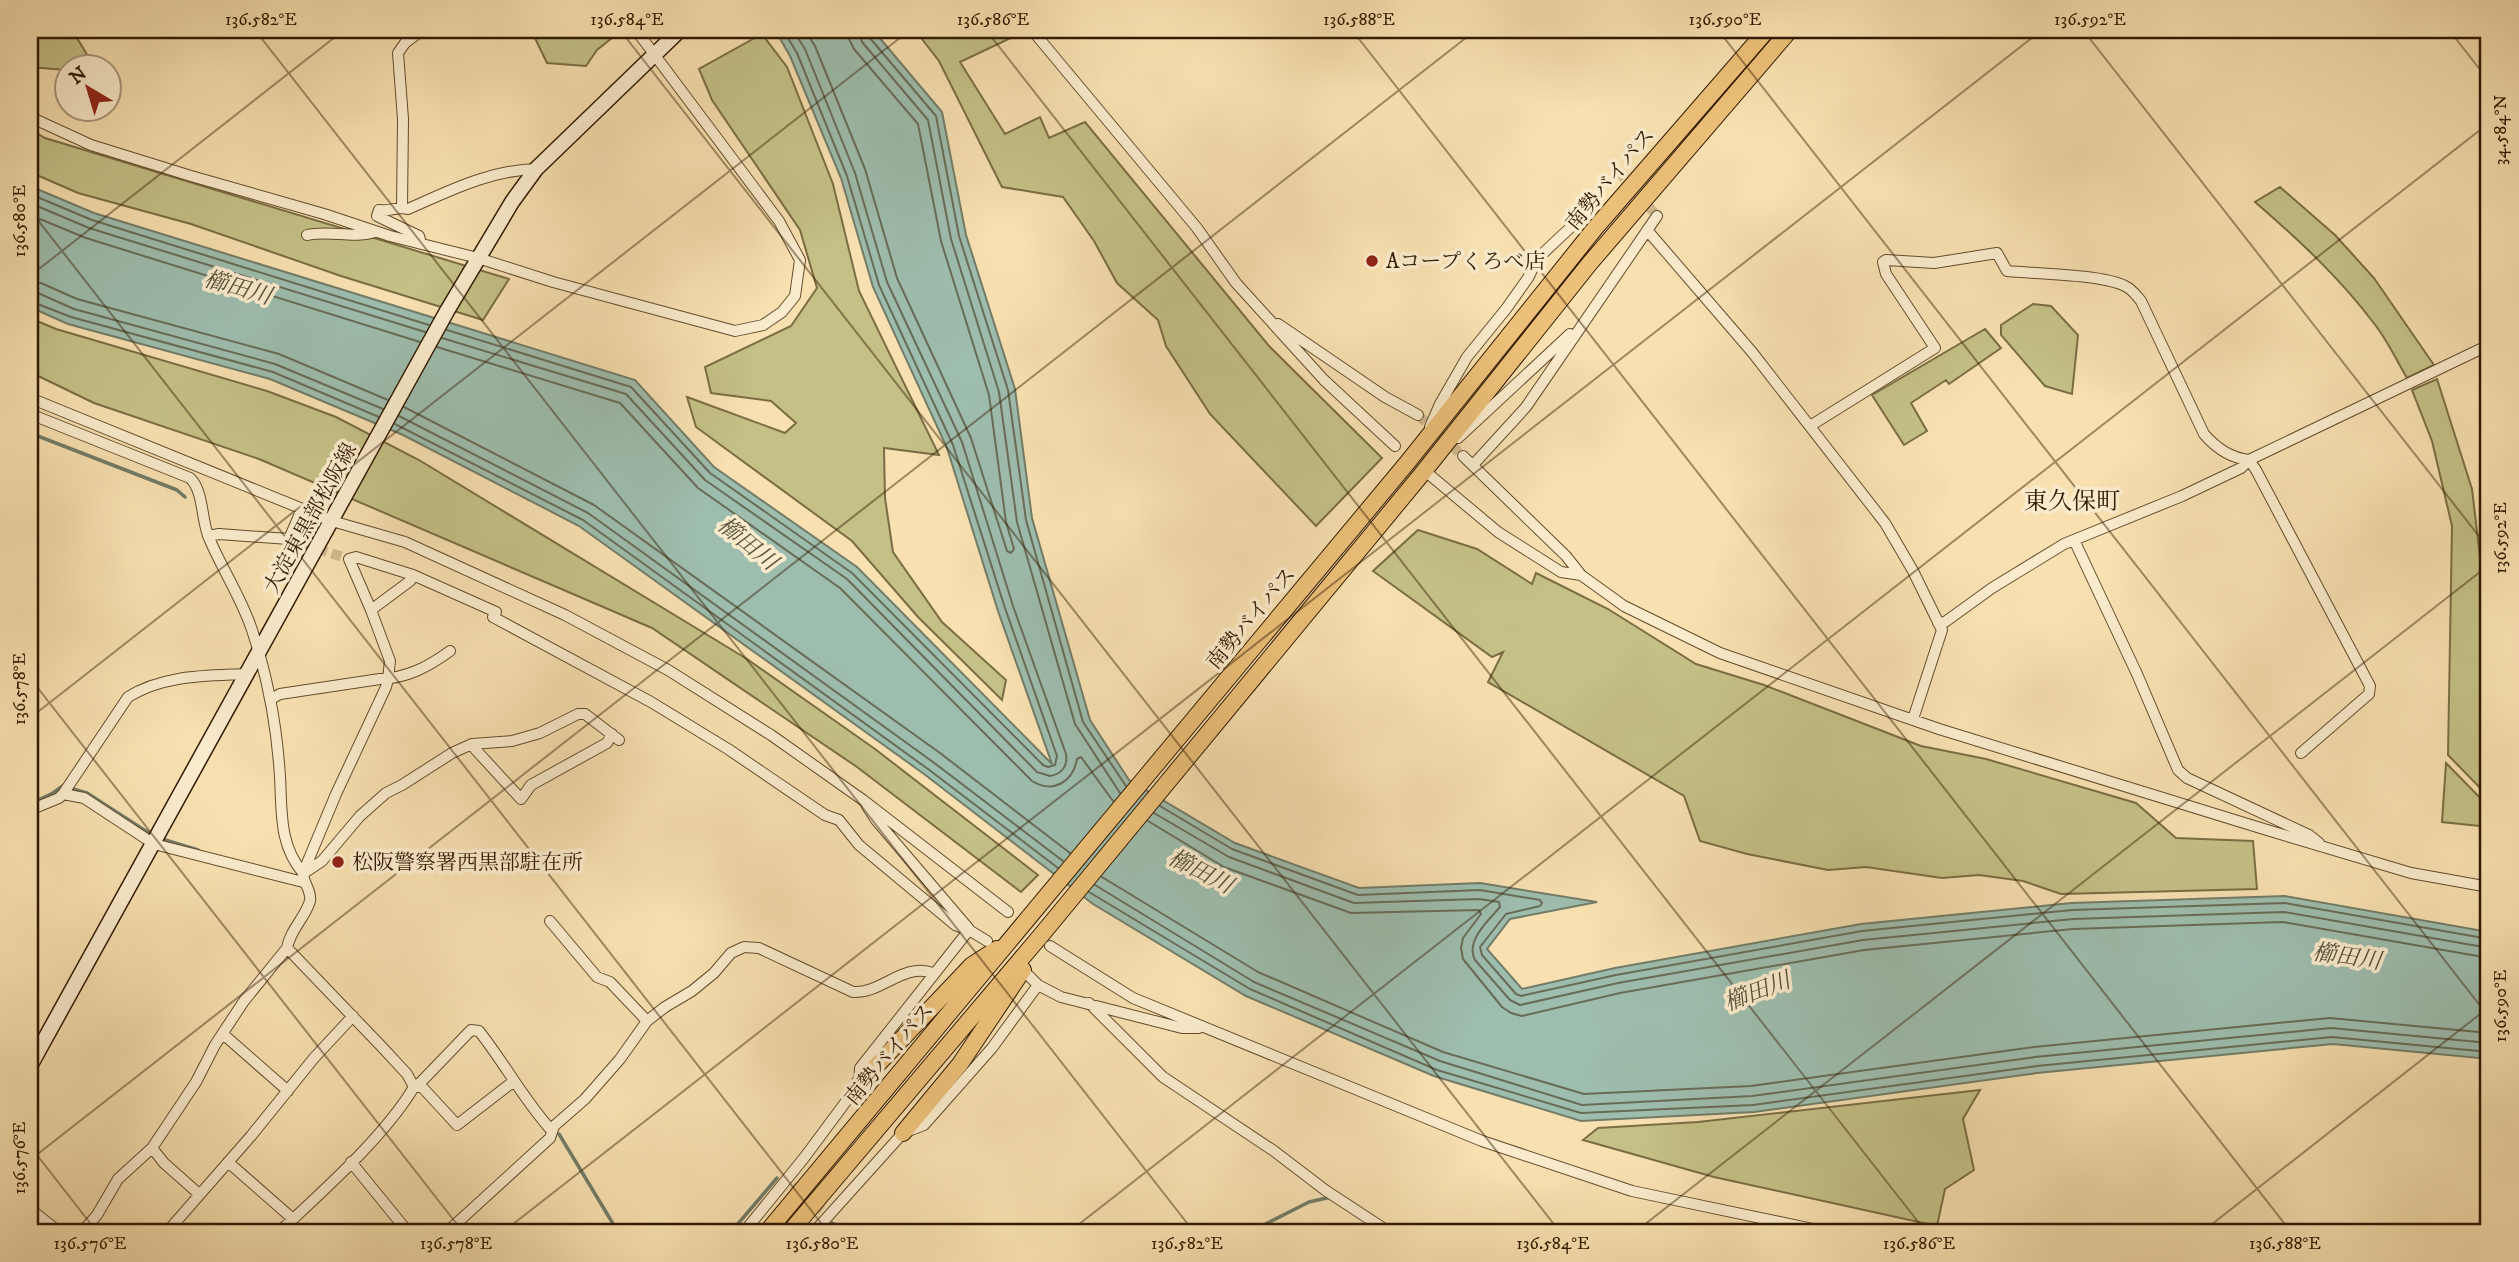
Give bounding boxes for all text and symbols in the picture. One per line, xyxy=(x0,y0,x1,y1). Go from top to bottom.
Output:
text: 136.582°E xyxy=(225,9,297,31)
text: 136.584°E xyxy=(590,9,664,31)
text: 136.586°E xyxy=(957,9,1030,31)
text: 136.588°E xyxy=(1323,9,1395,31)
text: 136.590°E xyxy=(1689,9,1762,31)
text: 136.592°E xyxy=(2054,9,2126,31)
north arrow xyxy=(52,52,122,122)
text: N xyxy=(65,62,92,90)
text: 34.584°N xyxy=(2490,95,2512,165)
street label: 南勢バイパス xyxy=(1560,123,1661,236)
text: 136.580°E xyxy=(9,184,31,257)
place label: Aコープくろべ店 xyxy=(1386,249,1545,275)
marker: Aコープくろべ店 xyxy=(1364,253,1380,269)
water label: 櫛田川 xyxy=(200,265,278,313)
street label: 大淀東黒部松阪線 xyxy=(259,439,363,598)
district label: 東久保町 xyxy=(2024,487,2120,517)
text: 136.592°E xyxy=(2490,502,2512,574)
water label: 櫛田川 xyxy=(711,511,785,579)
street label: 南勢バイパス xyxy=(1201,562,1302,675)
text: 136.578°E xyxy=(9,652,31,725)
water label: 櫛田川 xyxy=(1163,844,1240,902)
place label: 松阪警察署西黒部駐在所 xyxy=(352,850,583,876)
marker: 松阪警察署西黒部駐在所 xyxy=(330,854,346,870)
water label: 櫛田川 xyxy=(2311,938,2386,977)
water label: 櫛田川 xyxy=(1720,965,1798,1018)
text: 136.590°E xyxy=(2490,969,2512,1042)
street label: 南勢バイパス xyxy=(839,998,940,1111)
text: 136.576°E xyxy=(9,1121,31,1194)
text: 136.576°E xyxy=(54,1233,127,1255)
text: 136.578°E xyxy=(420,1233,493,1255)
text: 136.580°E xyxy=(786,1233,859,1255)
text: 136.582°E xyxy=(1151,1233,1223,1255)
text: 136.584°E xyxy=(1516,1233,1590,1255)
text: 136.586°E xyxy=(1883,1233,1956,1255)
text: 136.588°E xyxy=(2249,1233,2321,1255)

